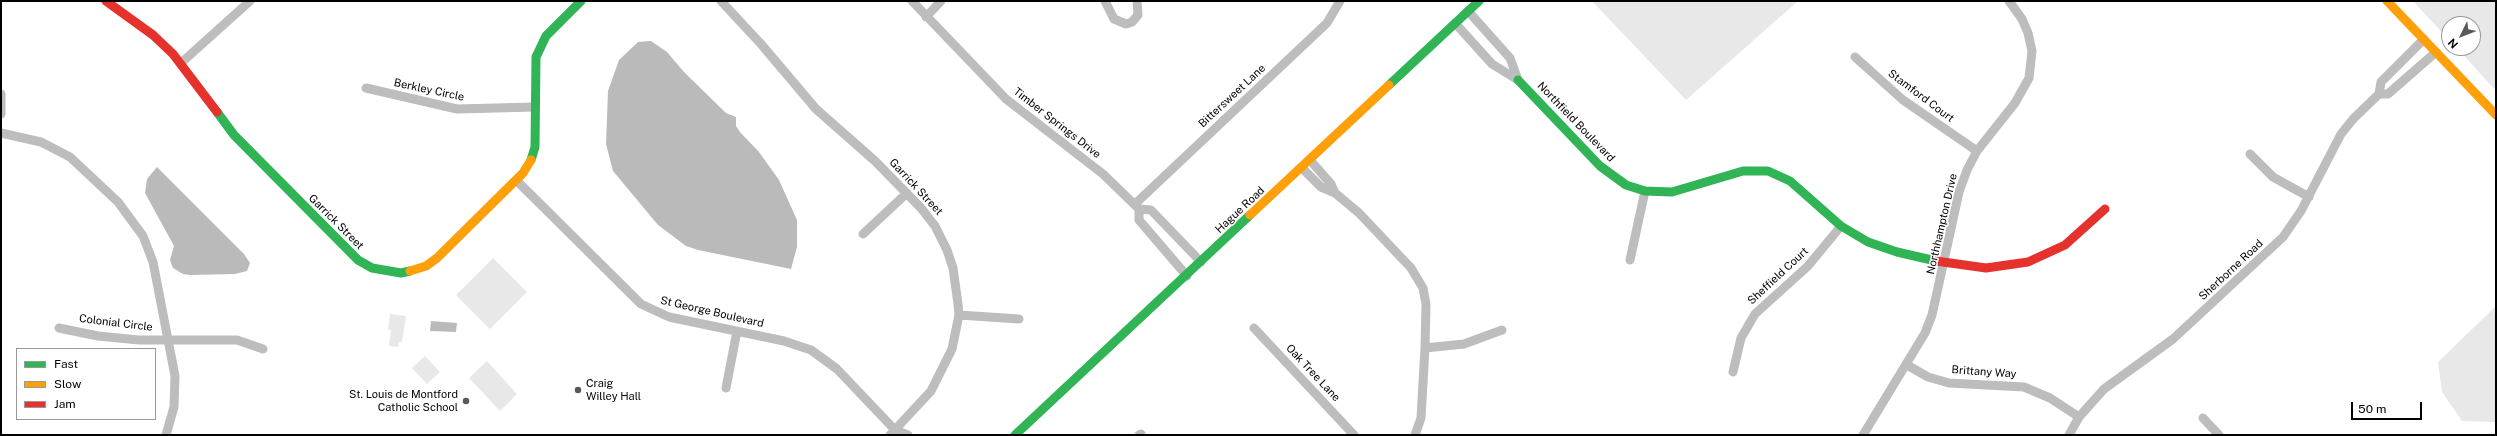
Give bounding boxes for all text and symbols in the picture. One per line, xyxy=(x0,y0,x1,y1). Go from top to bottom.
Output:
north arrow xyxy=(2441,16,2481,56)
text: N xyxy=(2446,36,2460,51)
street label: Bittersweet Lane xyxy=(1196,62,1268,130)
street label: Stamford Court xyxy=(1885,67,1957,125)
street label: Berkley Circle xyxy=(393,76,465,104)
street label: Northfield Boulevard xyxy=(1534,79,1618,165)
street label: Timber Springs Drive xyxy=(1011,85,1103,161)
street label: Garrick Street xyxy=(886,156,946,218)
street label: Northhampton Drive xyxy=(1924,172,1960,276)
street label: Hague Road xyxy=(1213,184,1267,236)
street label: Garrick Street xyxy=(306,192,366,252)
street label: Sherborne Road xyxy=(2196,237,2266,303)
street label: Sheffield Court xyxy=(1745,245,1811,307)
street label: St George Boulevard xyxy=(659,294,765,330)
street label: Colonial Circle xyxy=(78,312,154,334)
street label: Oak Tree Lane xyxy=(1283,342,1343,404)
legend xyxy=(16,348,156,420)
text: Fast xyxy=(54,357,78,371)
street label: Brittany Way xyxy=(1951,363,2017,381)
text: Slow xyxy=(54,377,81,391)
place label: Craig Willey Hall xyxy=(586,377,641,403)
marker: Craig Willey Hall xyxy=(573,385,583,395)
place label: St. Louis de Montford Catholic School xyxy=(349,388,458,414)
scale bar xyxy=(2353,394,2424,420)
marker: St. Louis de Montford Catholic School xyxy=(461,396,471,406)
text: Jam xyxy=(54,397,76,411)
text: 50 m xyxy=(2358,402,2386,416)

